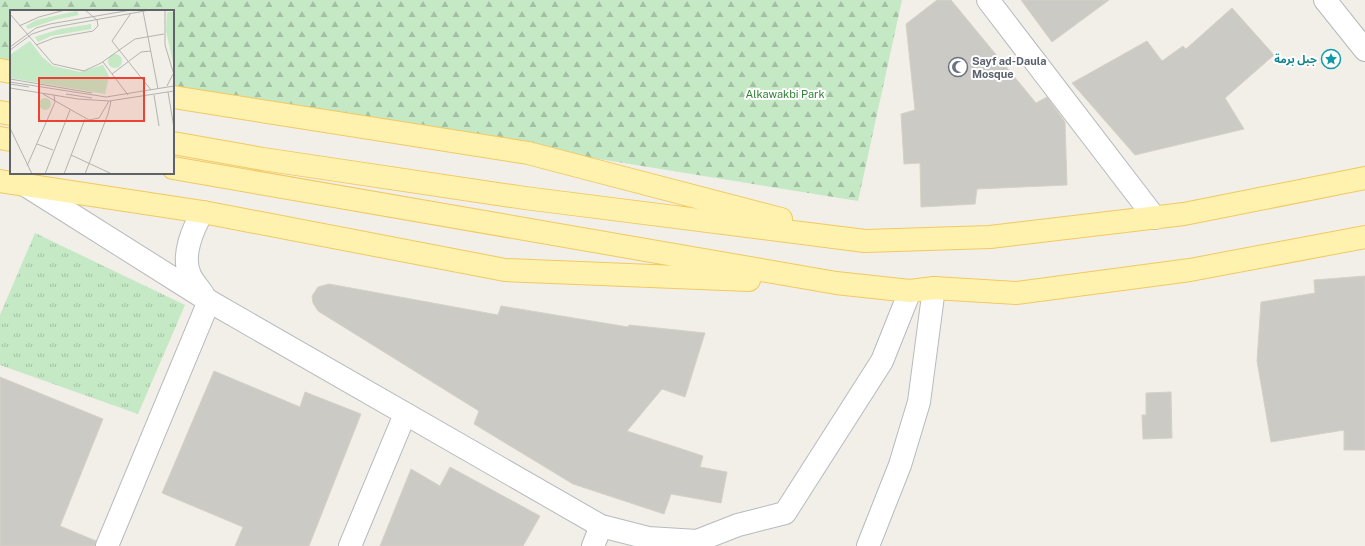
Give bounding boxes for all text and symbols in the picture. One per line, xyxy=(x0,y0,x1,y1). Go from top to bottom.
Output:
inset map xyxy=(10,10,174,174)
place icon: جبل برمة xyxy=(1320,48,1342,70)
place label: جبل برمة xyxy=(1274,53,1317,66)
place label: Sayf ad-Daula Mosque xyxy=(972,55,1047,80)
mosque icon: Sayf ad-Daula Mosque xyxy=(947,56,969,78)
park label: Alkawakbi Park xyxy=(745,88,825,100)

